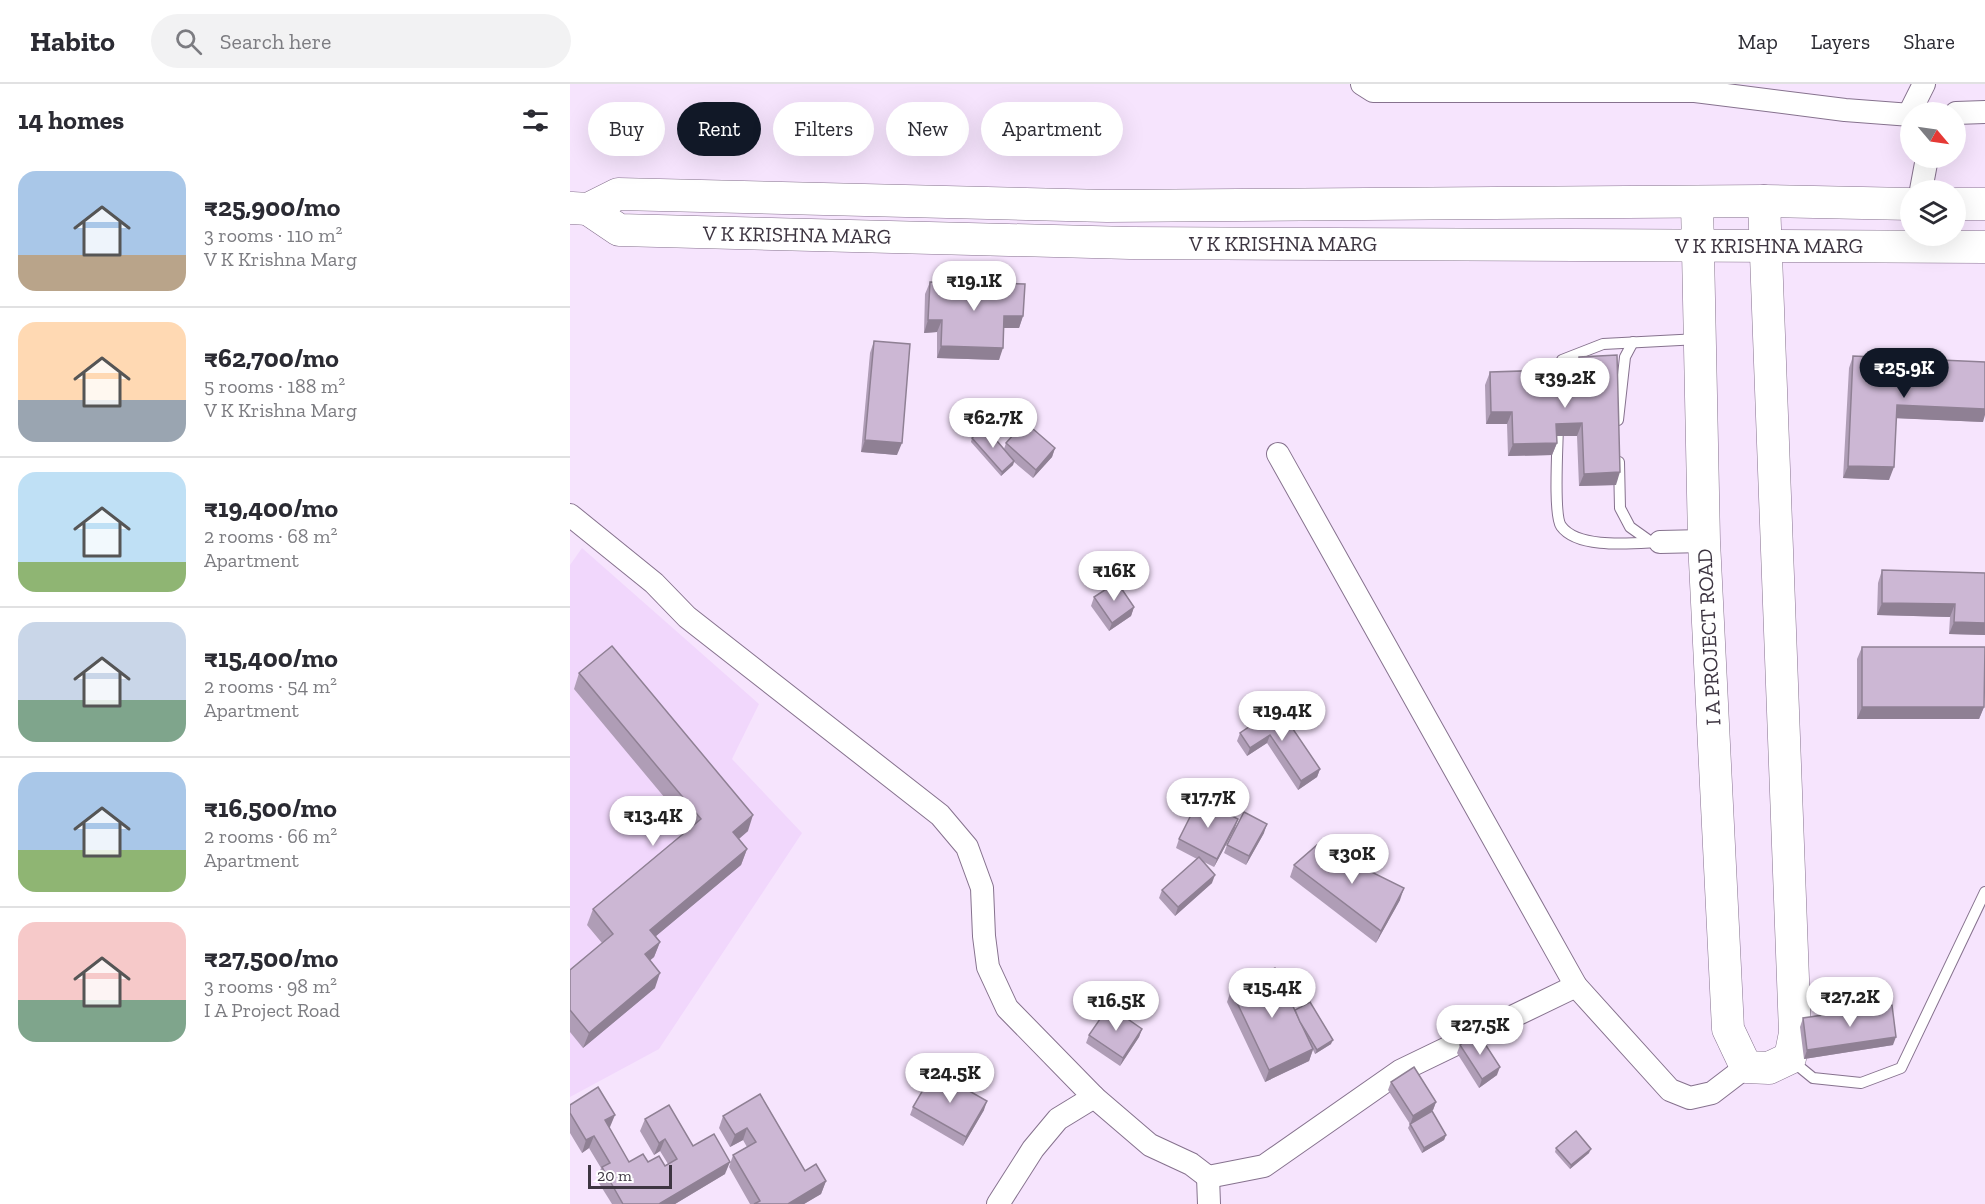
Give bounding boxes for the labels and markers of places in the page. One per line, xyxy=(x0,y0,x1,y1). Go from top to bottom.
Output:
pin: ₹19.1K xyxy=(925,261,1023,312)
pin: ₹25.9K xyxy=(1855,348,1953,399)
pin: ₹39.2K xyxy=(1516,358,1614,409)
pin: ₹62.7K xyxy=(944,398,1042,449)
pin: ₹16K xyxy=(1078,551,1150,602)
pin: ₹19.4K xyxy=(1233,691,1331,742)
pin: ₹17.7K xyxy=(1159,778,1257,829)
pin: ₹13.4K xyxy=(604,796,702,847)
pin: ₹30K xyxy=(1316,834,1388,885)
pin: ₹15.4K xyxy=(1223,968,1321,1019)
pin: ₹27.2K xyxy=(1801,977,1899,1028)
pin: ₹16.5K xyxy=(1067,981,1165,1032)
pin: ₹27.5K xyxy=(1431,1005,1529,1056)
pin: ₹24.5K xyxy=(901,1053,999,1104)

